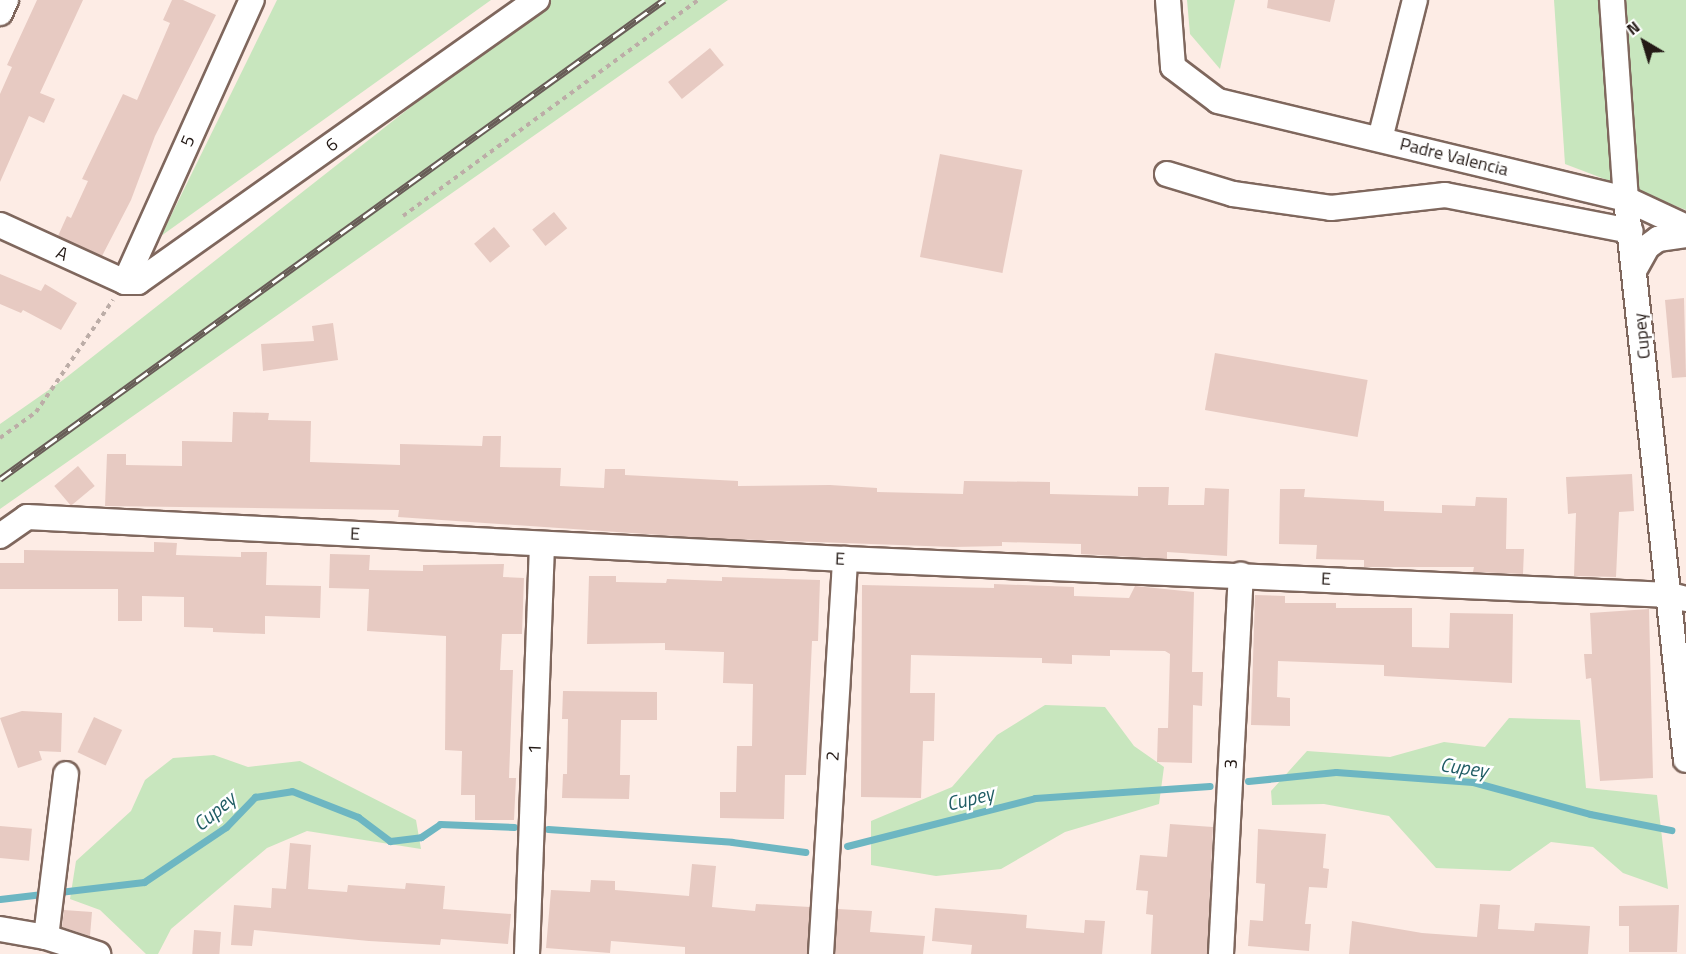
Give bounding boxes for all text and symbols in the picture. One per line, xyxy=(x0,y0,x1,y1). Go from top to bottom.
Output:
north arrow xyxy=(1614,12,1674,72)
text: N xyxy=(1621,15,1645,41)
street label: 5 xyxy=(176,132,200,150)
street label: 6 xyxy=(322,133,342,157)
street label: Padre Valencia xyxy=(1398,133,1510,181)
street label: A xyxy=(53,242,71,266)
street label: Cupey xyxy=(1629,312,1655,360)
street label: E xyxy=(349,523,361,545)
street label: E xyxy=(834,548,846,570)
street label: E xyxy=(1320,568,1332,590)
street label: 1 xyxy=(524,744,546,754)
street label: 2 xyxy=(822,750,844,762)
water label: Cupey xyxy=(1439,752,1489,782)
street label: 3 xyxy=(1220,758,1242,770)
water label: Cupey xyxy=(944,781,996,815)
water label: Cupey xyxy=(188,786,240,836)

